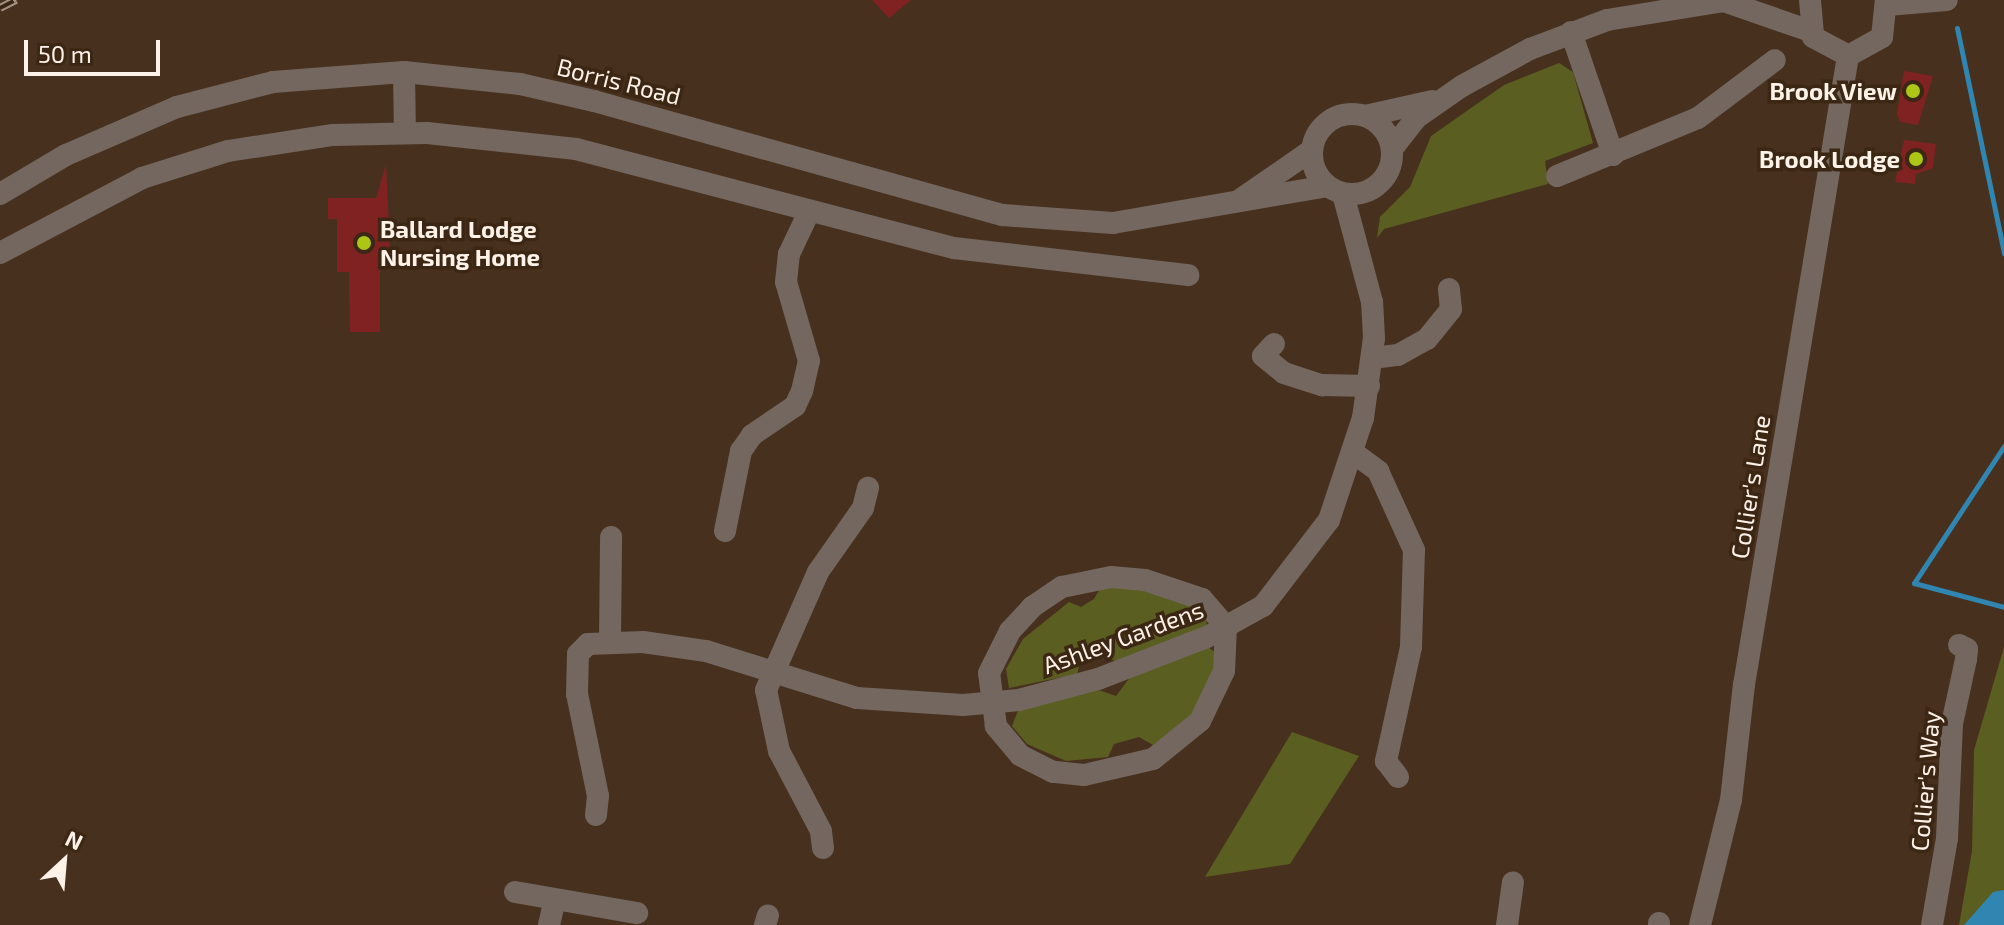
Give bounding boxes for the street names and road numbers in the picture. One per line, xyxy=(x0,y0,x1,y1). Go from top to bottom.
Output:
street label: Borris Road xyxy=(554,52,684,110)
street label: Collier's Lane xyxy=(1724,413,1776,561)
street label: Ashley Gardens xyxy=(1038,594,1208,680)
street label: Collier's Way xyxy=(1905,710,1945,852)

